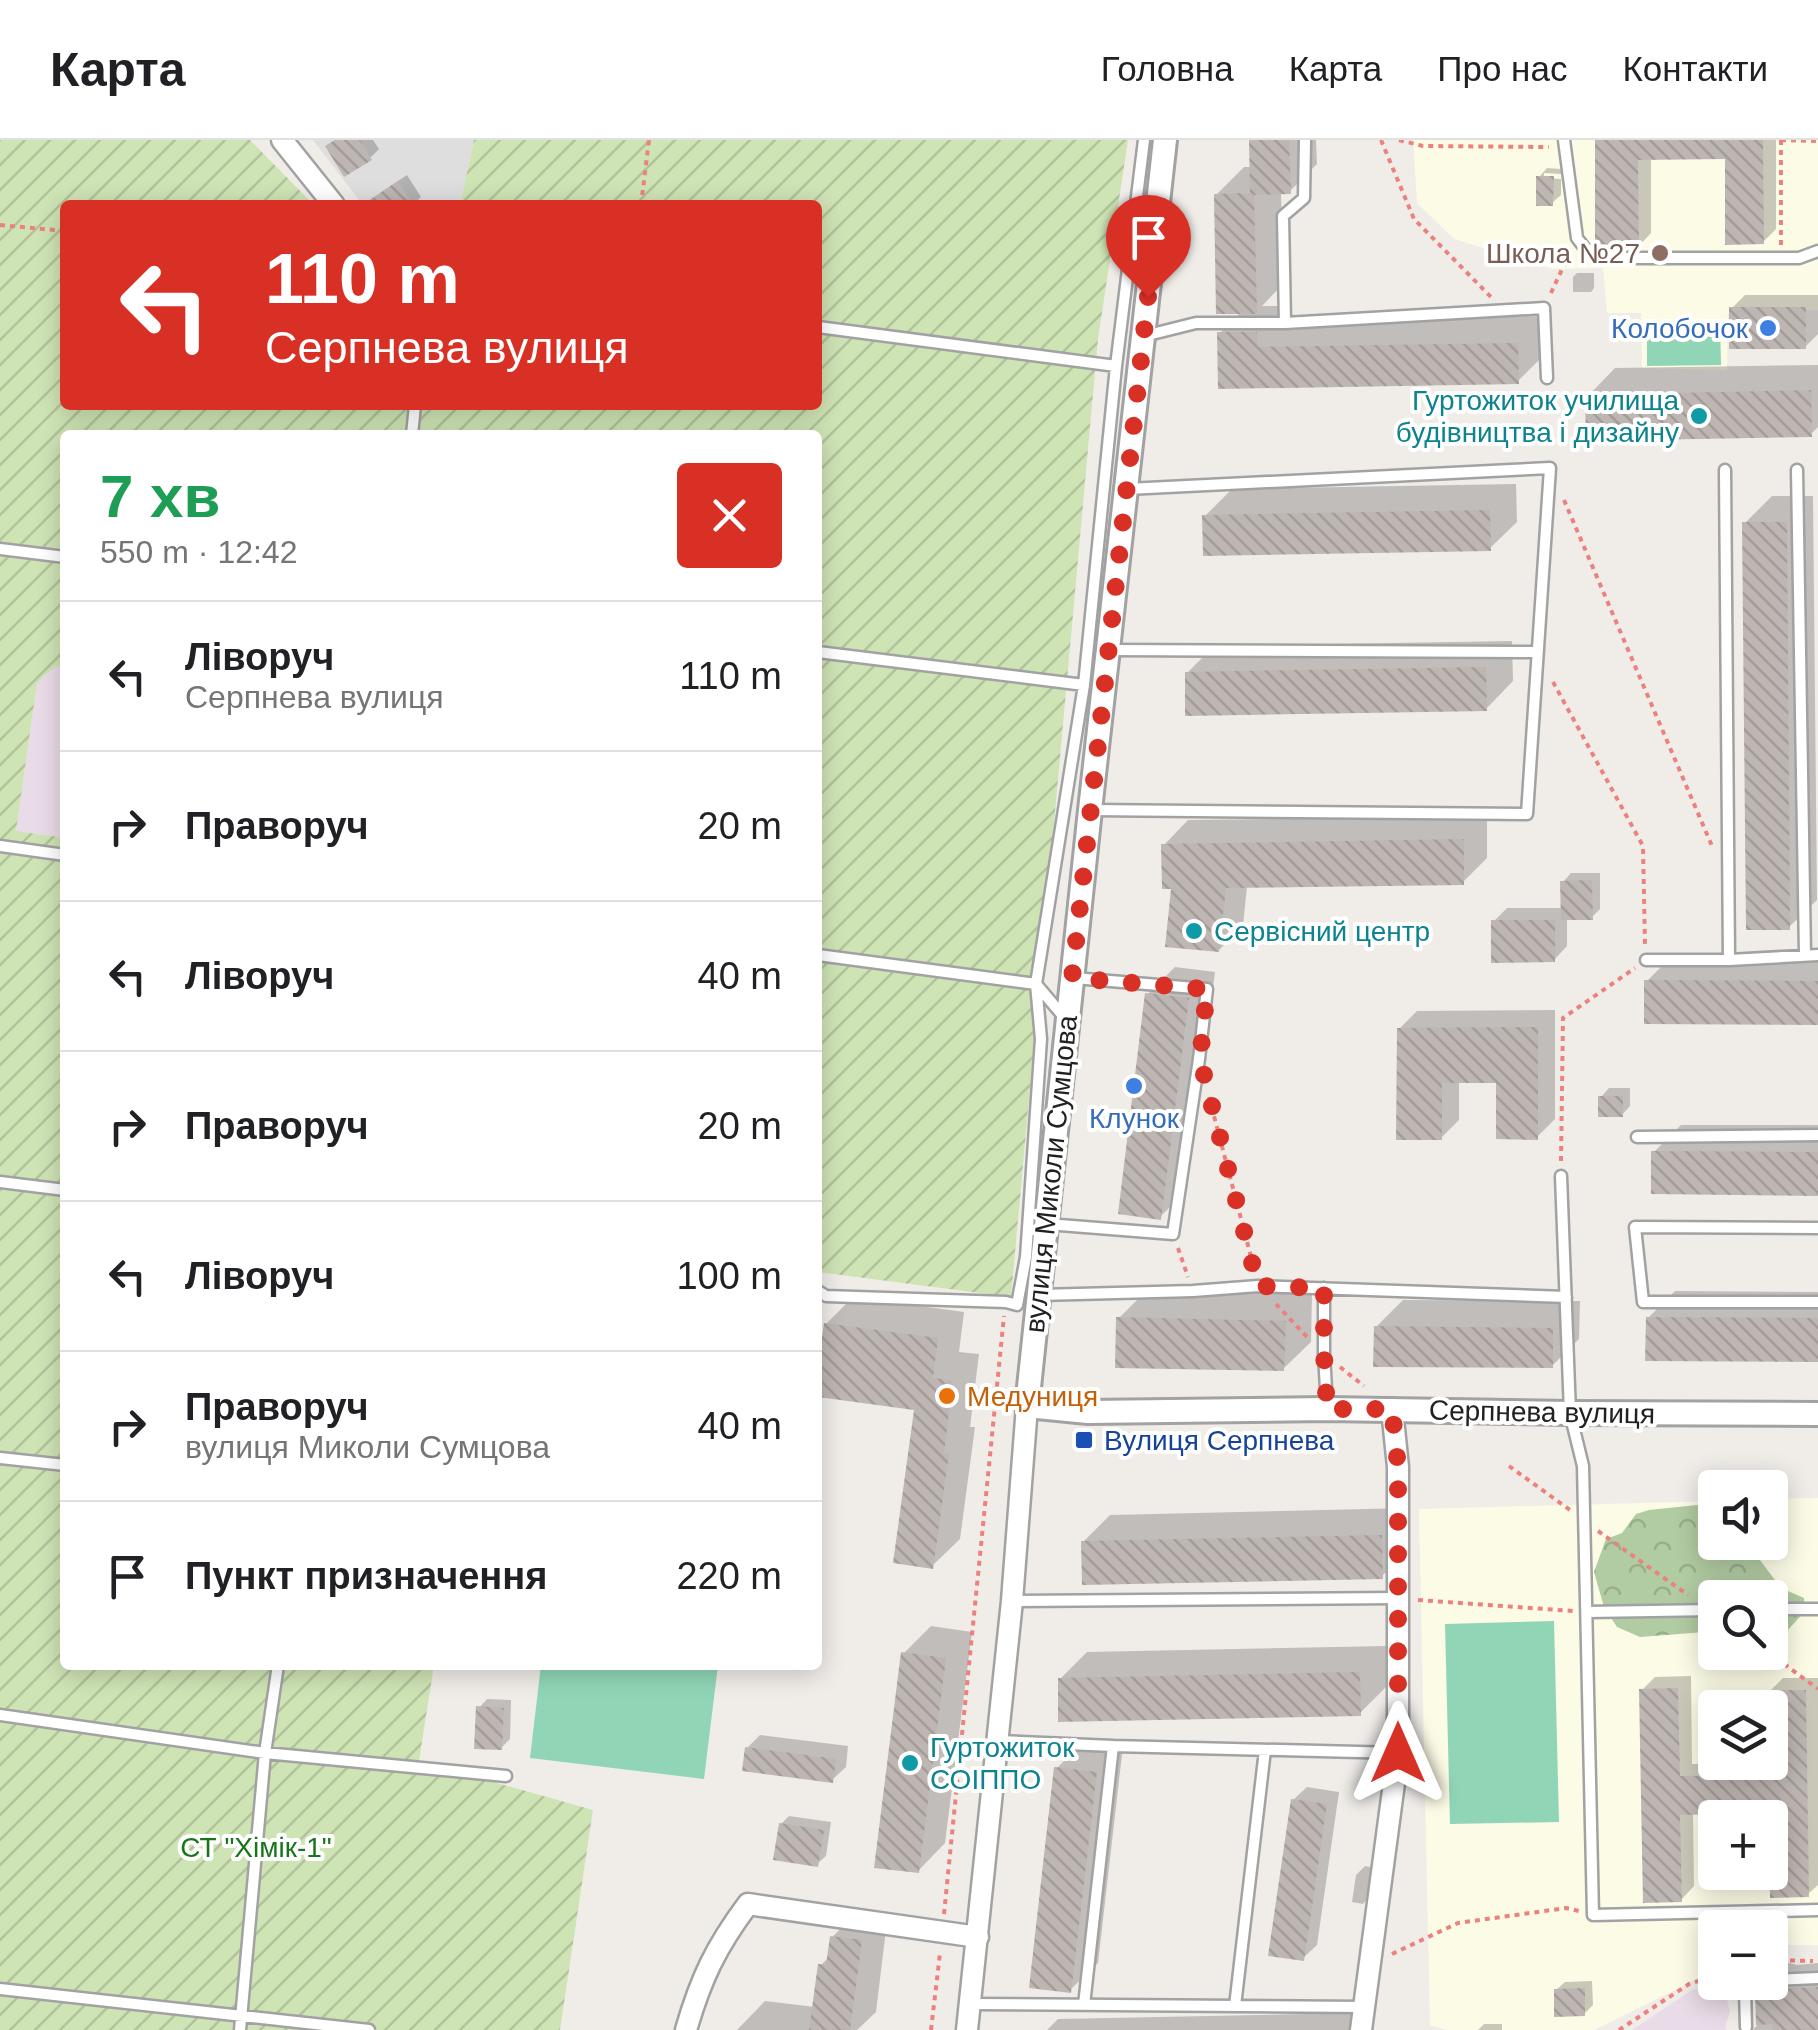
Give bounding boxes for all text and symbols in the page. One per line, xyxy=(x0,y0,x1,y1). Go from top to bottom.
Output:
text: Карта xyxy=(50,43,185,96)
text: Головна xyxy=(1101,49,1234,88)
text: Карта xyxy=(1289,49,1382,88)
text: Про нас xyxy=(1437,49,1567,88)
text: Контакти xyxy=(1622,49,1768,88)
pin xyxy=(1106,195,1191,298)
icon: arrive xyxy=(1121,210,1176,265)
place label: Школа №27 xyxy=(1486,238,1640,269)
icon: left xyxy=(100,240,230,370)
text: 110 m xyxy=(265,240,460,318)
marker: Школа №27 xyxy=(1649,242,1671,264)
place label: Колобочок xyxy=(1611,313,1749,344)
marker: Колобочок xyxy=(1757,317,1779,339)
text: Серпнева вулиця xyxy=(265,322,629,373)
place label: Гуртожиток училища будівництва і дизайну xyxy=(1396,385,1679,448)
marker: Гуртожиток училища будівництва і дизайну xyxy=(1688,405,1710,427)
text: 7 хв xyxy=(100,463,220,530)
button: close xyxy=(677,463,782,568)
text: 550 m · 12:42 xyxy=(100,534,297,570)
text: Ліворуч xyxy=(185,636,334,678)
icon: left xyxy=(100,649,155,704)
text: 110 m xyxy=(679,655,782,697)
text: Серпнева вулиця xyxy=(185,679,444,715)
icon: right xyxy=(100,799,155,854)
text: Праворуч xyxy=(185,805,369,847)
text: 20 m xyxy=(698,805,782,847)
place label: Сервісний центр xyxy=(1214,916,1430,947)
marker: Сервісний центр xyxy=(1183,920,1205,942)
icon: left xyxy=(100,949,155,1004)
text: Ліворуч xyxy=(185,955,334,997)
text: 40 m xyxy=(698,955,782,997)
street label: вулиця Миколи Сумцова xyxy=(1019,1013,1083,1334)
marker: Клунок xyxy=(1123,1075,1145,1097)
icon: right xyxy=(100,1099,155,1154)
place label: Клунок xyxy=(1089,1103,1180,1134)
text: Праворуч xyxy=(185,1105,369,1147)
text: 20 m xyxy=(698,1105,782,1147)
icon: left xyxy=(100,1249,155,1304)
text: Ліворуч xyxy=(185,1255,334,1297)
text: 100 m xyxy=(676,1255,782,1297)
place label: Медуниця xyxy=(967,1381,1098,1412)
marker: Медуниця xyxy=(936,1385,958,1407)
text: Праворуч xyxy=(185,1386,369,1428)
street label: Серпнева вулиця xyxy=(1429,1395,1655,1429)
icon: right xyxy=(100,1399,155,1454)
text: 40 m xyxy=(698,1405,782,1447)
place label: Вулиця Серпнева xyxy=(1104,1425,1335,1456)
text: вулиця Миколи Сумцова xyxy=(185,1429,550,1465)
marker: Вулиця Серпнева xyxy=(1073,1429,1095,1451)
map controls xyxy=(1698,1470,1788,2000)
button: sound xyxy=(1698,1470,1788,1560)
icon: arrive xyxy=(100,1549,155,1604)
text: Пункт призначення xyxy=(185,1555,547,1597)
text: 220 m xyxy=(676,1555,782,1597)
button: search xyxy=(1698,1580,1788,1670)
button: layers xyxy=(1698,1690,1788,1780)
position arrow xyxy=(1346,1701,1450,1805)
place label: Гуртожиток СОІППО xyxy=(930,1732,1075,1795)
marker: Гуртожиток СОІППО xyxy=(899,1752,921,1774)
button: + xyxy=(1698,1800,1788,1890)
park label: СТ "Хімік-1" xyxy=(180,1832,332,1863)
button: − xyxy=(1698,1910,1788,2000)

